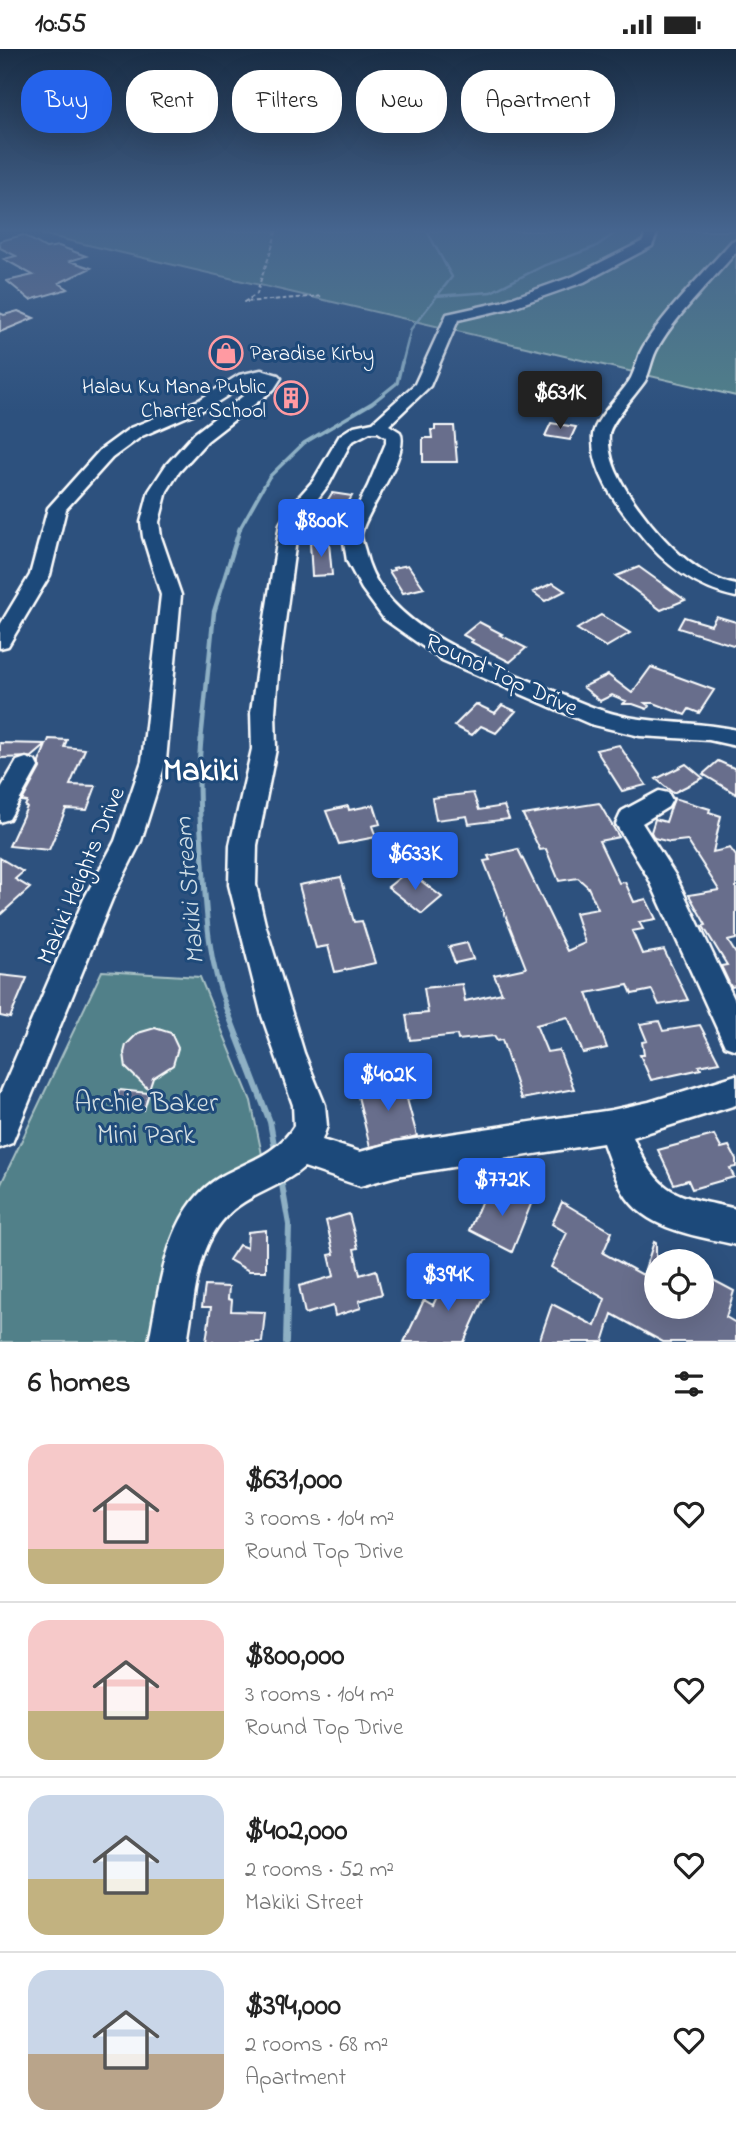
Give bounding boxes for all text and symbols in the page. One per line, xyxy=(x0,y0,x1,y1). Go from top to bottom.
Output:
text: 10:55 xyxy=(35,6,86,44)
chip: Buy xyxy=(21,70,112,133)
chip: Rent xyxy=(126,70,218,133)
chip: Filters xyxy=(232,70,342,133)
chip: New xyxy=(356,70,447,133)
chip: Apartment xyxy=(461,70,615,133)
shop icon: Paradise Kirby xyxy=(207,334,245,372)
place label: Paradise Kirby xyxy=(250,340,374,372)
pin: $631K xyxy=(511,371,609,431)
place label: Halau Ku Mana Public Charter School xyxy=(82,373,267,427)
text: $631K xyxy=(534,377,586,410)
building icon: Halau Ku Mana Public Charter School xyxy=(272,379,310,417)
pin: $800K xyxy=(272,499,370,559)
text: $800K xyxy=(294,505,348,538)
street label: Round Top Drive xyxy=(419,626,583,727)
district label: Makiki xyxy=(163,749,239,796)
street label: Makiki Heights Drive xyxy=(29,782,136,970)
water label: Makiki Stream xyxy=(166,815,216,966)
pin: $633K xyxy=(366,833,464,892)
text: $633K xyxy=(388,838,442,871)
pin: $402K xyxy=(339,1053,437,1113)
text: $402K xyxy=(360,1059,416,1092)
park label: Archie Baker Mini Park xyxy=(74,1084,218,1157)
pin: $772K xyxy=(453,1159,551,1218)
text: $772K xyxy=(474,1164,530,1197)
map controls xyxy=(644,1249,714,1319)
button: locate xyxy=(644,1249,714,1319)
pin: $394K xyxy=(399,1253,497,1313)
text: $394K xyxy=(423,1259,473,1292)
text: 6 homes xyxy=(28,1362,131,1406)
icon: filters xyxy=(670,1365,708,1403)
text: $631,000 xyxy=(245,1459,342,1503)
icon: home xyxy=(84,1472,168,1556)
icon: heart xyxy=(670,1495,708,1533)
text: 3 rooms · 104 m² xyxy=(245,1503,394,1536)
text: Round Top Drive xyxy=(245,1536,403,1569)
text: $800,000 xyxy=(245,1635,344,1679)
icon: home xyxy=(84,1648,168,1732)
icon: heart xyxy=(670,1671,708,1709)
text: 3 rooms · 104 m² xyxy=(245,1679,394,1712)
text: Round Top Drive xyxy=(245,1712,403,1745)
text: $402,000 xyxy=(245,1810,347,1854)
icon: home xyxy=(84,1823,168,1907)
icon: heart xyxy=(670,1846,708,1884)
text: 2 rooms · 52 m² xyxy=(245,1854,394,1887)
text: Makiki Street xyxy=(245,1887,364,1920)
text: $394,000 xyxy=(245,1985,341,2029)
icon: home xyxy=(84,1998,168,2082)
icon: heart xyxy=(670,2021,708,2059)
text: 2 rooms · 68 m² xyxy=(245,2029,388,2062)
text: Apartment xyxy=(245,2062,346,2095)

